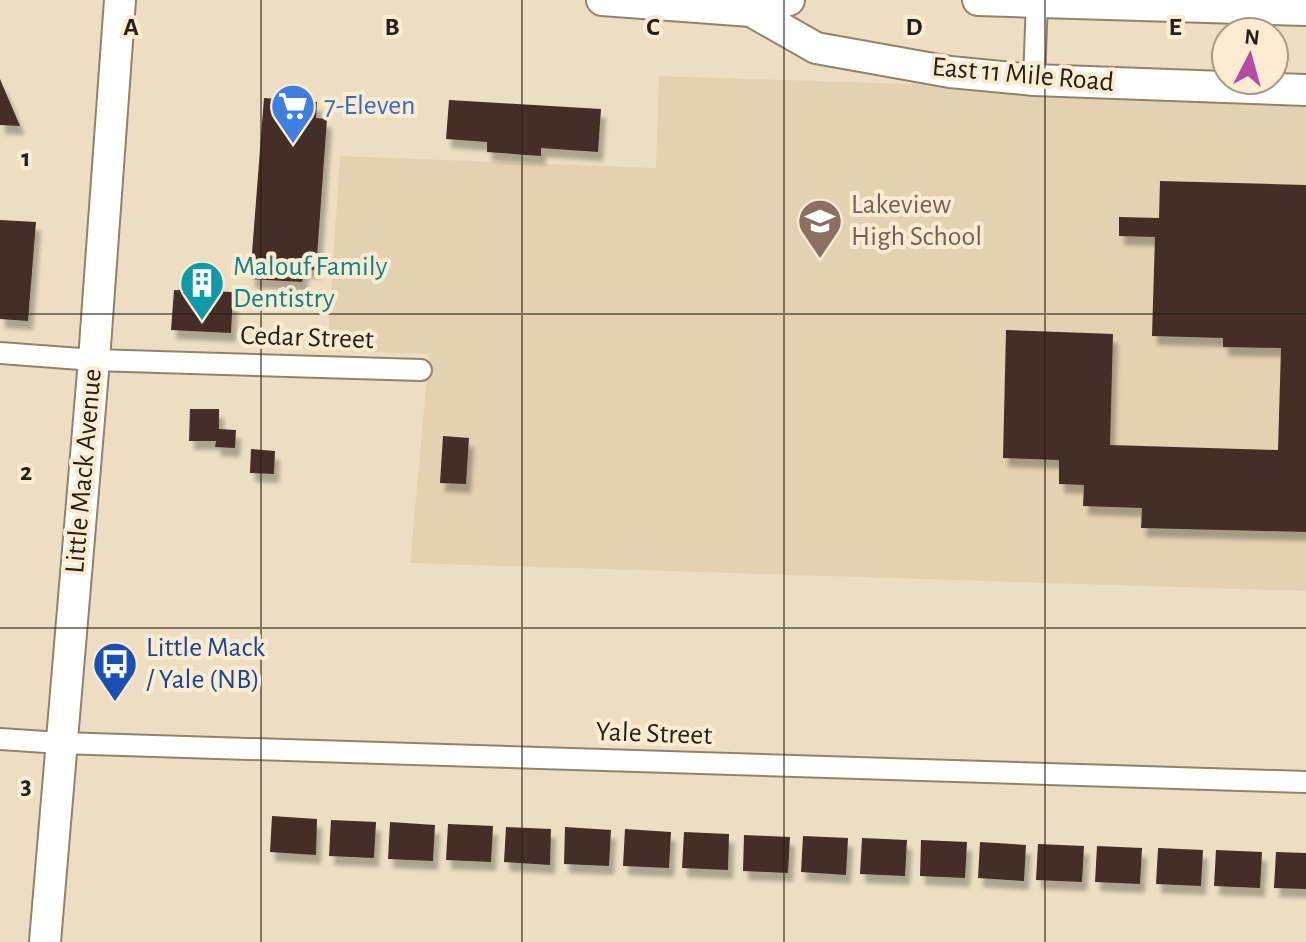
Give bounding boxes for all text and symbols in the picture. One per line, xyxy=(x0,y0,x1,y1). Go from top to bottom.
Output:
text: A xyxy=(123,14,139,40)
text: B xyxy=(384,14,400,40)
text: C xyxy=(646,14,660,40)
text: D xyxy=(905,14,923,40)
text: E xyxy=(1168,14,1182,40)
north arrow xyxy=(1210,16,1290,96)
text: N xyxy=(1243,25,1261,49)
street label: East 11 Mile Road xyxy=(931,53,1115,97)
supermarket icon: 7-Eleven xyxy=(269,82,317,145)
place label: 7-Eleven xyxy=(324,92,416,120)
text: 1 xyxy=(21,145,31,171)
place label: Lakeview High School xyxy=(851,191,982,251)
school or university icon: Lakeview High School xyxy=(796,197,844,260)
place label: Malouf Family Dentistry xyxy=(233,253,388,313)
building icon: Malouf Family Dentistry xyxy=(178,259,226,322)
street label: Cedar Street xyxy=(240,322,374,354)
street label: Little Mack Avenue xyxy=(61,368,107,574)
text: 2 xyxy=(20,459,32,485)
place label: Little Mack / Yale (NB) xyxy=(146,634,265,694)
bus stop icon: Little Mack / Yale (NB) xyxy=(91,640,139,703)
street label: Yale Street xyxy=(595,718,713,750)
text: 3 xyxy=(20,773,32,799)

